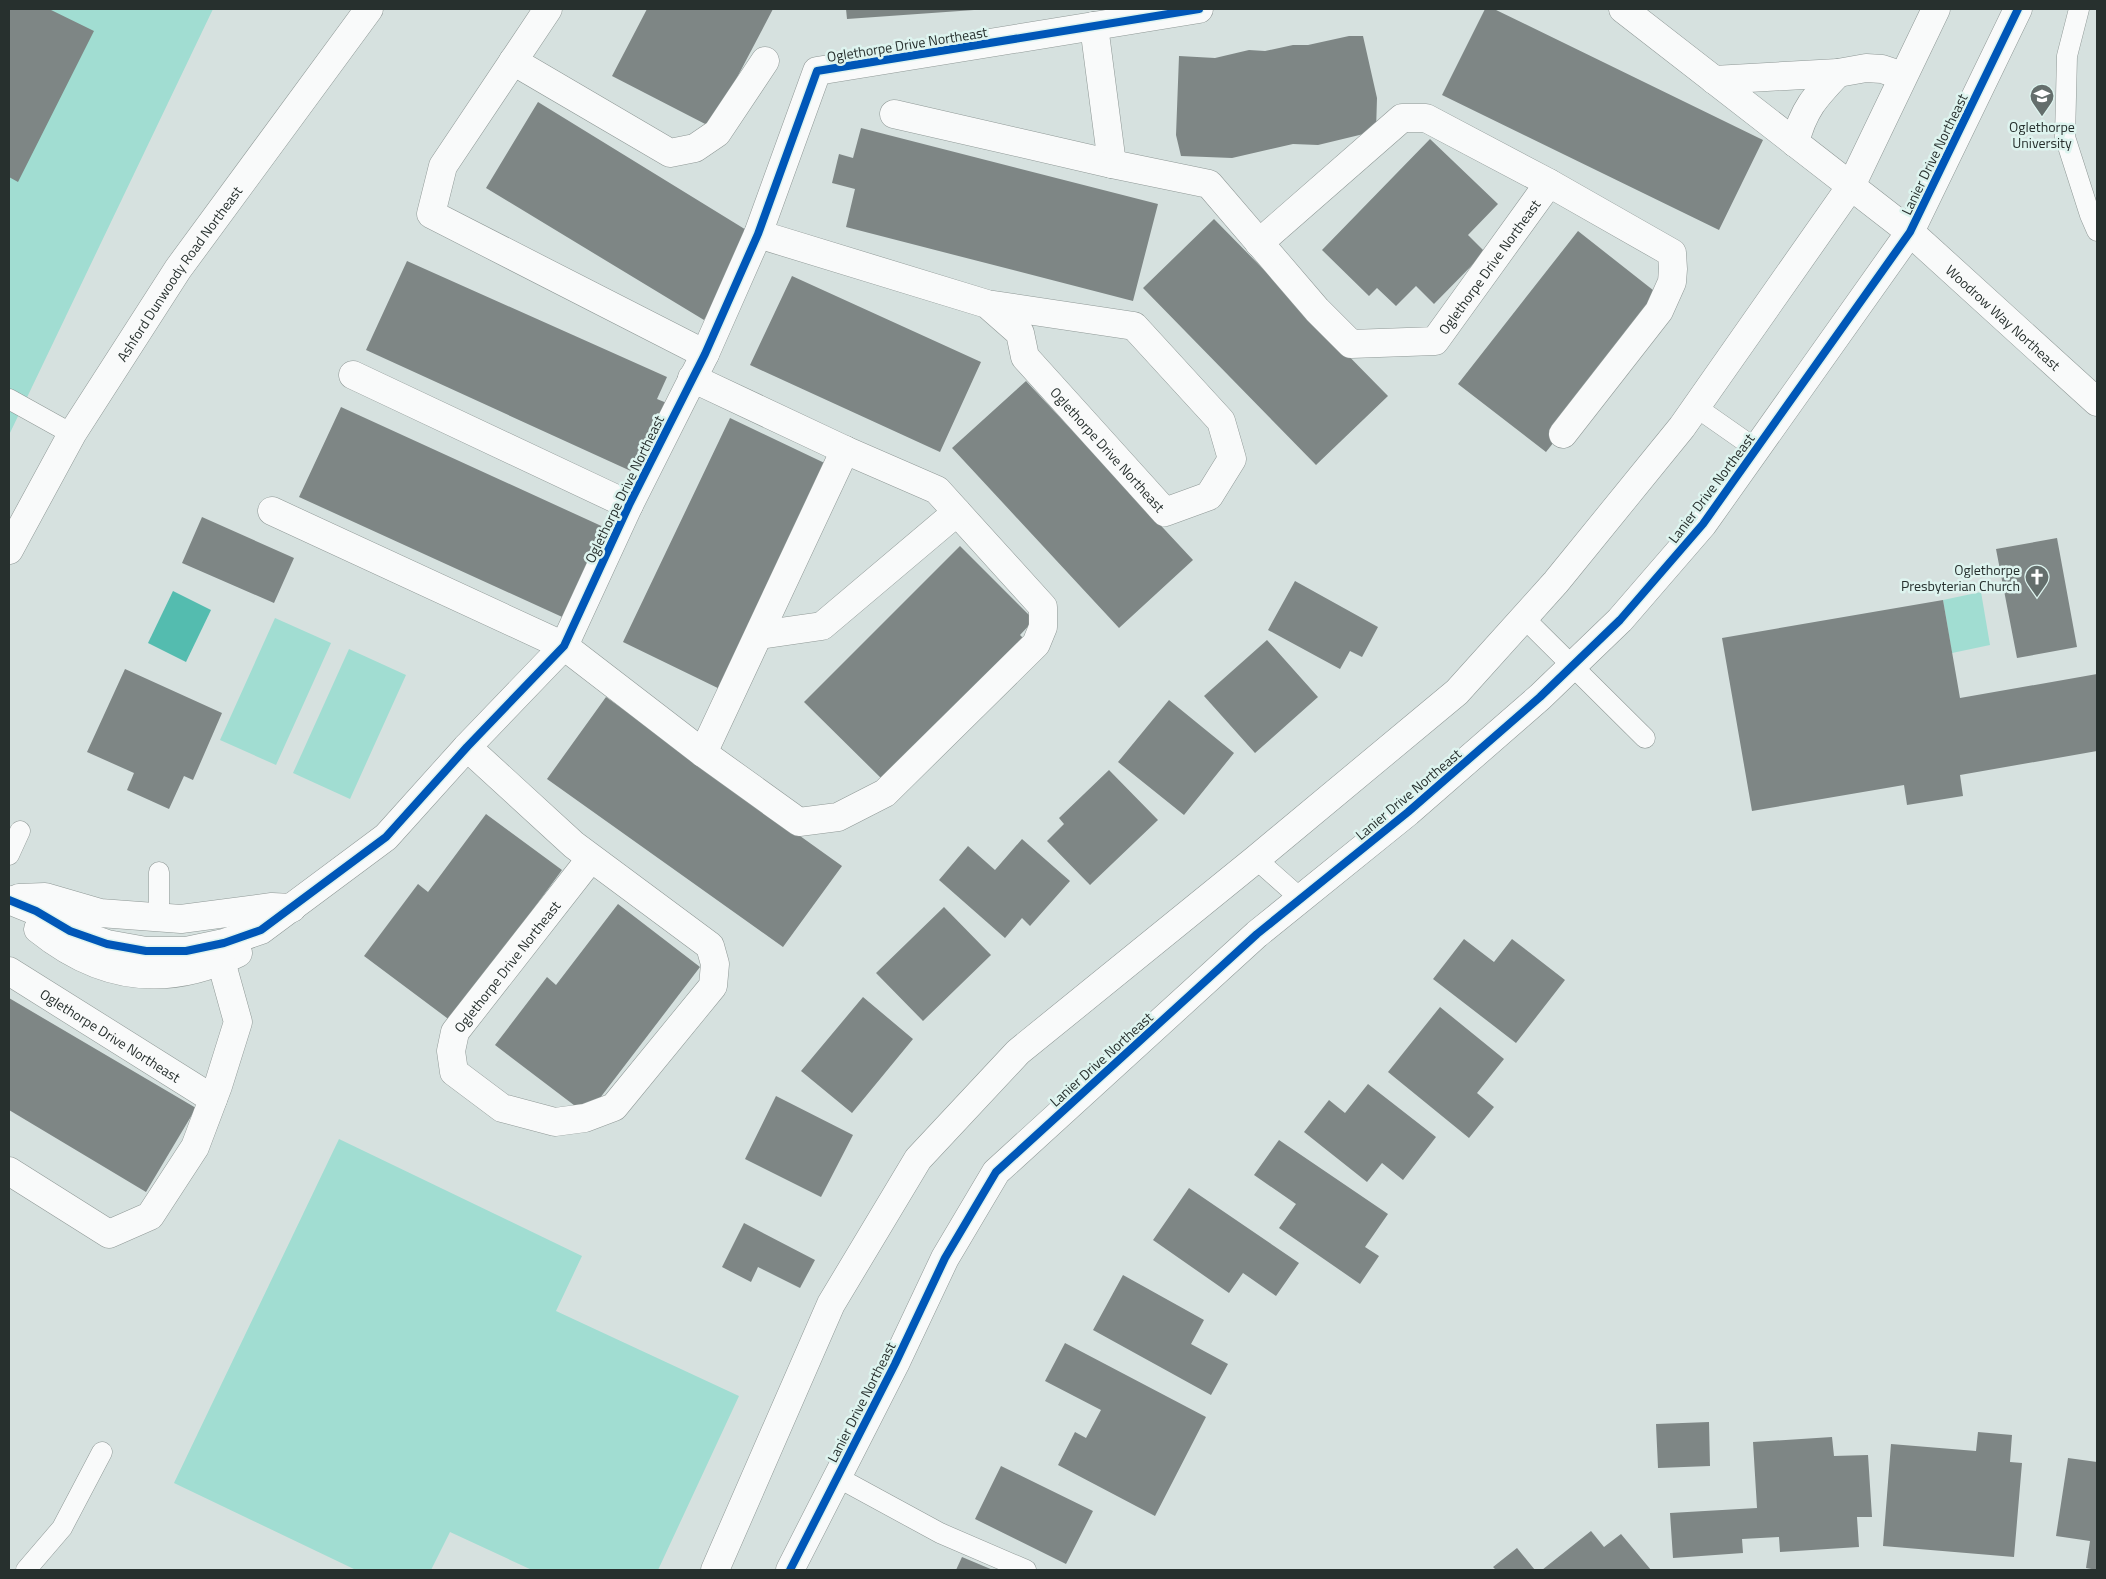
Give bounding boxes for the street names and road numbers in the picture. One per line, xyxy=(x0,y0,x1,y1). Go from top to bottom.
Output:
street label: Oglethorpe Drive Northeast xyxy=(825,21,989,67)
street label: Lanier Drive Northeast xyxy=(1896,90,1973,218)
street label: Ashford Dunwoody Road Northeast xyxy=(111,181,247,365)
street label: Oglethorpe Drive Northeast xyxy=(1433,194,1545,338)
street label: Woodrow Way Northeast xyxy=(1942,259,2066,375)
street label: Oglethorpe Drive Northeast xyxy=(1046,382,1170,516)
street label: Oglethorpe Drive Northeast xyxy=(579,411,669,566)
street label: Lanier Drive Northeast xyxy=(1663,429,1759,547)
street label: Lanier Drive Northeast xyxy=(1350,743,1466,845)
street label: Oglethorpe Drive Northeast xyxy=(448,896,565,1037)
street label: Oglethorpe Drive Northeast xyxy=(36,983,185,1087)
street label: Lanier Drive Northeast xyxy=(1045,1007,1157,1111)
street label: Lanier Drive Northeast xyxy=(822,1338,900,1466)

